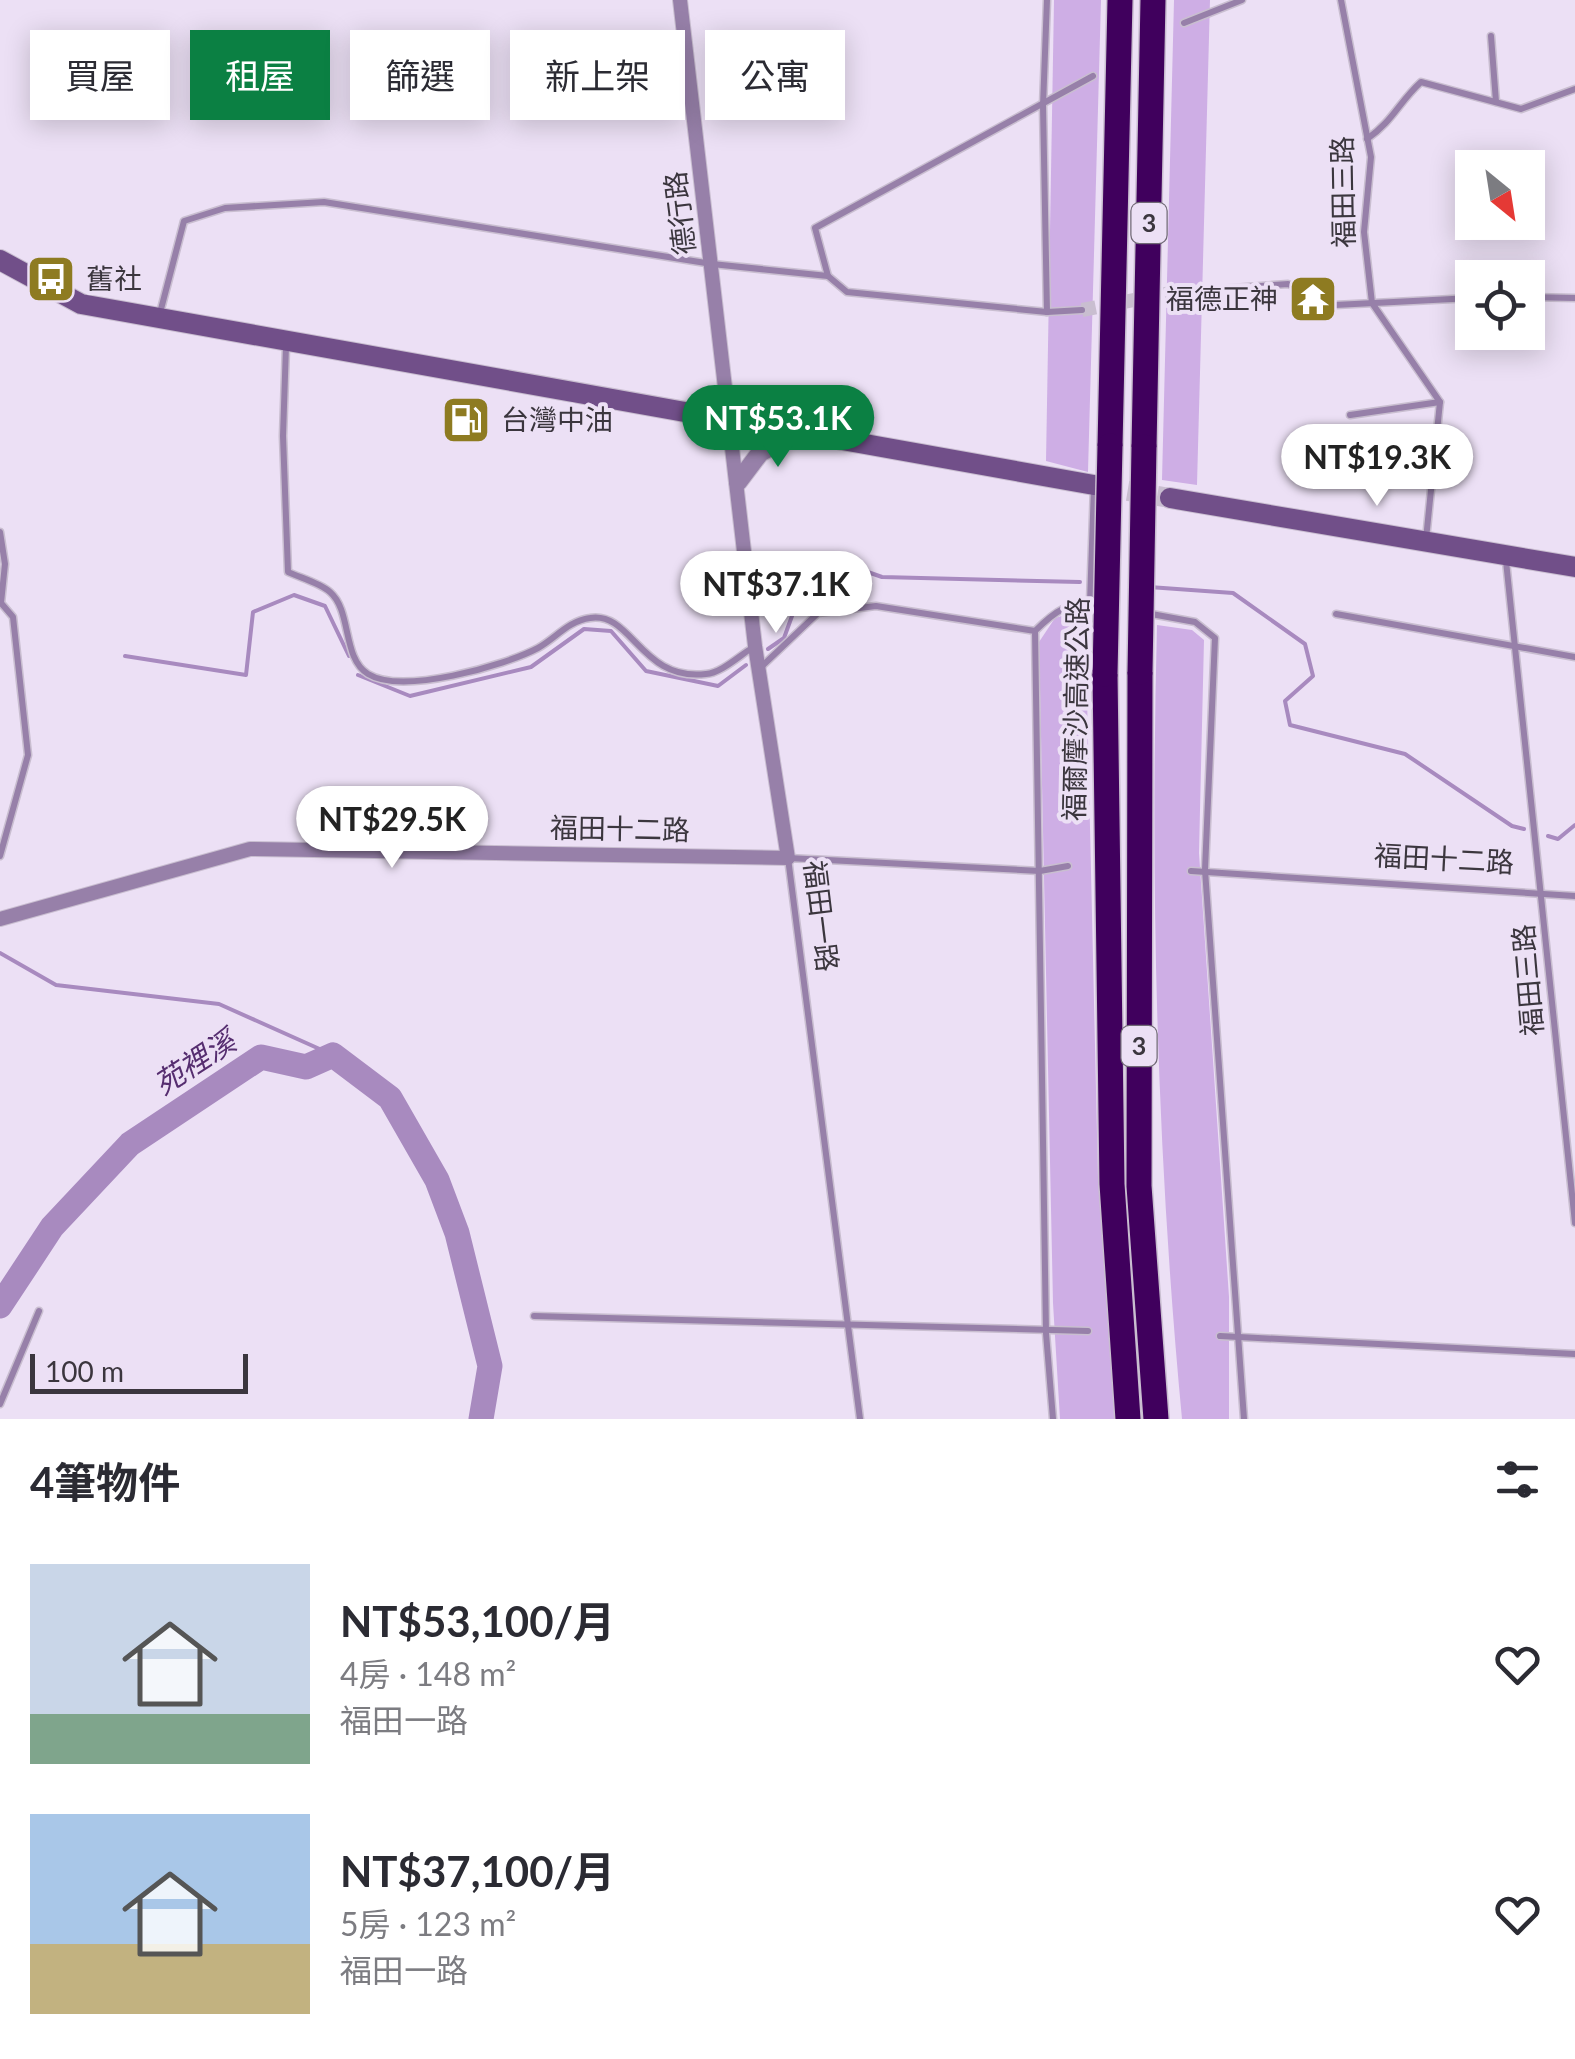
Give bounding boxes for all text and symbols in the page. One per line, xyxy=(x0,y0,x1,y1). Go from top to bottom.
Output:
chip: 買屋 xyxy=(30,30,170,120)
chip: 租屋 xyxy=(190,30,330,120)
chip: 篩選 xyxy=(350,30,490,120)
chip: 新上架 xyxy=(510,30,685,120)
chip: 公寓 xyxy=(705,30,845,120)
street label: 福田三路 xyxy=(1324,136,1360,248)
north arrow xyxy=(1455,150,1545,240)
map controls xyxy=(1455,150,1545,350)
street label: 德行路 xyxy=(657,169,701,257)
road number: 3 xyxy=(1132,203,1166,243)
bus stop icon: 舊社 xyxy=(25,253,77,305)
button: locate xyxy=(1455,260,1545,350)
place label: 舊社 xyxy=(86,261,142,295)
temple icon: 福德正神 xyxy=(1287,273,1339,325)
place label: 福德正神 xyxy=(1166,281,1278,315)
pin: NT$53.1K xyxy=(675,385,881,470)
fuel station icon: 台灣中油 xyxy=(440,394,492,446)
text: NT$53.1K xyxy=(704,398,852,437)
place label: 台灣中油 xyxy=(501,402,613,436)
pin: NT$19.3K xyxy=(1274,424,1480,509)
text: NT$19.3K xyxy=(1303,437,1451,476)
pin: NT$37.1K xyxy=(673,551,879,636)
text: NT$37.1K xyxy=(702,564,850,603)
street label: 福爾摩沙高速公路 xyxy=(1056,597,1094,821)
pin: NT$29.5K xyxy=(289,786,495,871)
text: NT$29.5K xyxy=(318,799,466,838)
street label: 福田十二路 xyxy=(550,810,690,846)
street label: 福田十二路 xyxy=(1373,837,1515,879)
street label: 福田一路 xyxy=(798,858,846,974)
street label: 福田三路 xyxy=(1505,923,1549,1037)
water label: 苑裡溪 xyxy=(146,1020,245,1101)
road number: 3 xyxy=(1122,1026,1156,1066)
scale bar xyxy=(30,1349,248,1394)
text: 100 m xyxy=(45,1354,124,1388)
icon: filters xyxy=(1490,1452,1545,1507)
text: 4筆物件 xyxy=(30,1457,180,1507)
text: NT$53,100/月 xyxy=(340,1596,615,1646)
icon: home xyxy=(110,1604,230,1724)
icon: heart xyxy=(1490,1637,1545,1692)
text: 4房 · 148 m² xyxy=(340,1654,516,1693)
text: 福田一路 xyxy=(340,1700,468,1739)
text: NT$37,100/月 xyxy=(340,1846,615,1896)
icon: home xyxy=(110,1854,230,1974)
icon: heart xyxy=(1490,1887,1545,1942)
text: 5房 · 123 m² xyxy=(340,1904,516,1943)
text: 福田一路 xyxy=(340,1950,468,1989)

